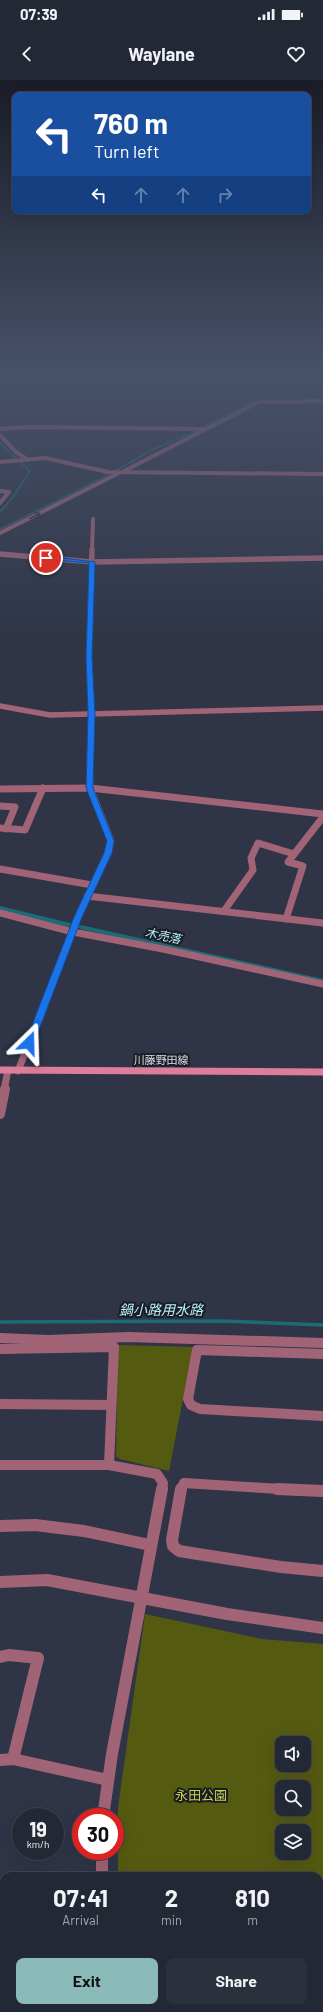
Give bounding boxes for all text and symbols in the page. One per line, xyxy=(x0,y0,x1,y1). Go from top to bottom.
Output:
text: 07:39 xyxy=(20,5,58,23)
icon: back xyxy=(16,43,38,65)
text: Waylane xyxy=(128,43,195,65)
icon: heart xyxy=(285,43,307,65)
text: 760 m xyxy=(94,106,168,140)
icon: left xyxy=(28,108,80,160)
text: Turn left xyxy=(94,140,160,162)
icon: left xyxy=(88,184,110,206)
icon: ahead xyxy=(130,184,152,206)
icon: ahead xyxy=(172,184,194,206)
icon: right xyxy=(214,184,236,206)
one-way arrow xyxy=(29,512,41,519)
pin xyxy=(29,541,63,575)
icon: arrive xyxy=(35,547,57,569)
water label: 木売落 xyxy=(144,924,184,946)
position arrow xyxy=(8,1022,50,1064)
street label: 川藤野田線 xyxy=(134,1053,189,1066)
water label: 鍋小路用水路 xyxy=(119,1301,204,1318)
map controls xyxy=(275,1736,311,1860)
button: sound xyxy=(275,1736,311,1772)
button: search xyxy=(275,1780,311,1816)
park label: 永田公園 xyxy=(175,1787,227,1803)
speed limit sign: 30 xyxy=(72,1808,124,1860)
text: 19 xyxy=(29,1817,47,1841)
button: layers xyxy=(275,1824,311,1860)
text: km/h xyxy=(27,1838,49,1850)
text: 07:41 xyxy=(53,1883,108,1912)
text: 2 xyxy=(165,1883,178,1912)
text: 810 xyxy=(235,1883,270,1912)
text: Arrival xyxy=(62,1912,99,1928)
text: min xyxy=(161,1912,182,1928)
text: m xyxy=(247,1912,258,1928)
button: Exit xyxy=(16,1958,158,2004)
button: Share xyxy=(166,1958,307,2004)

